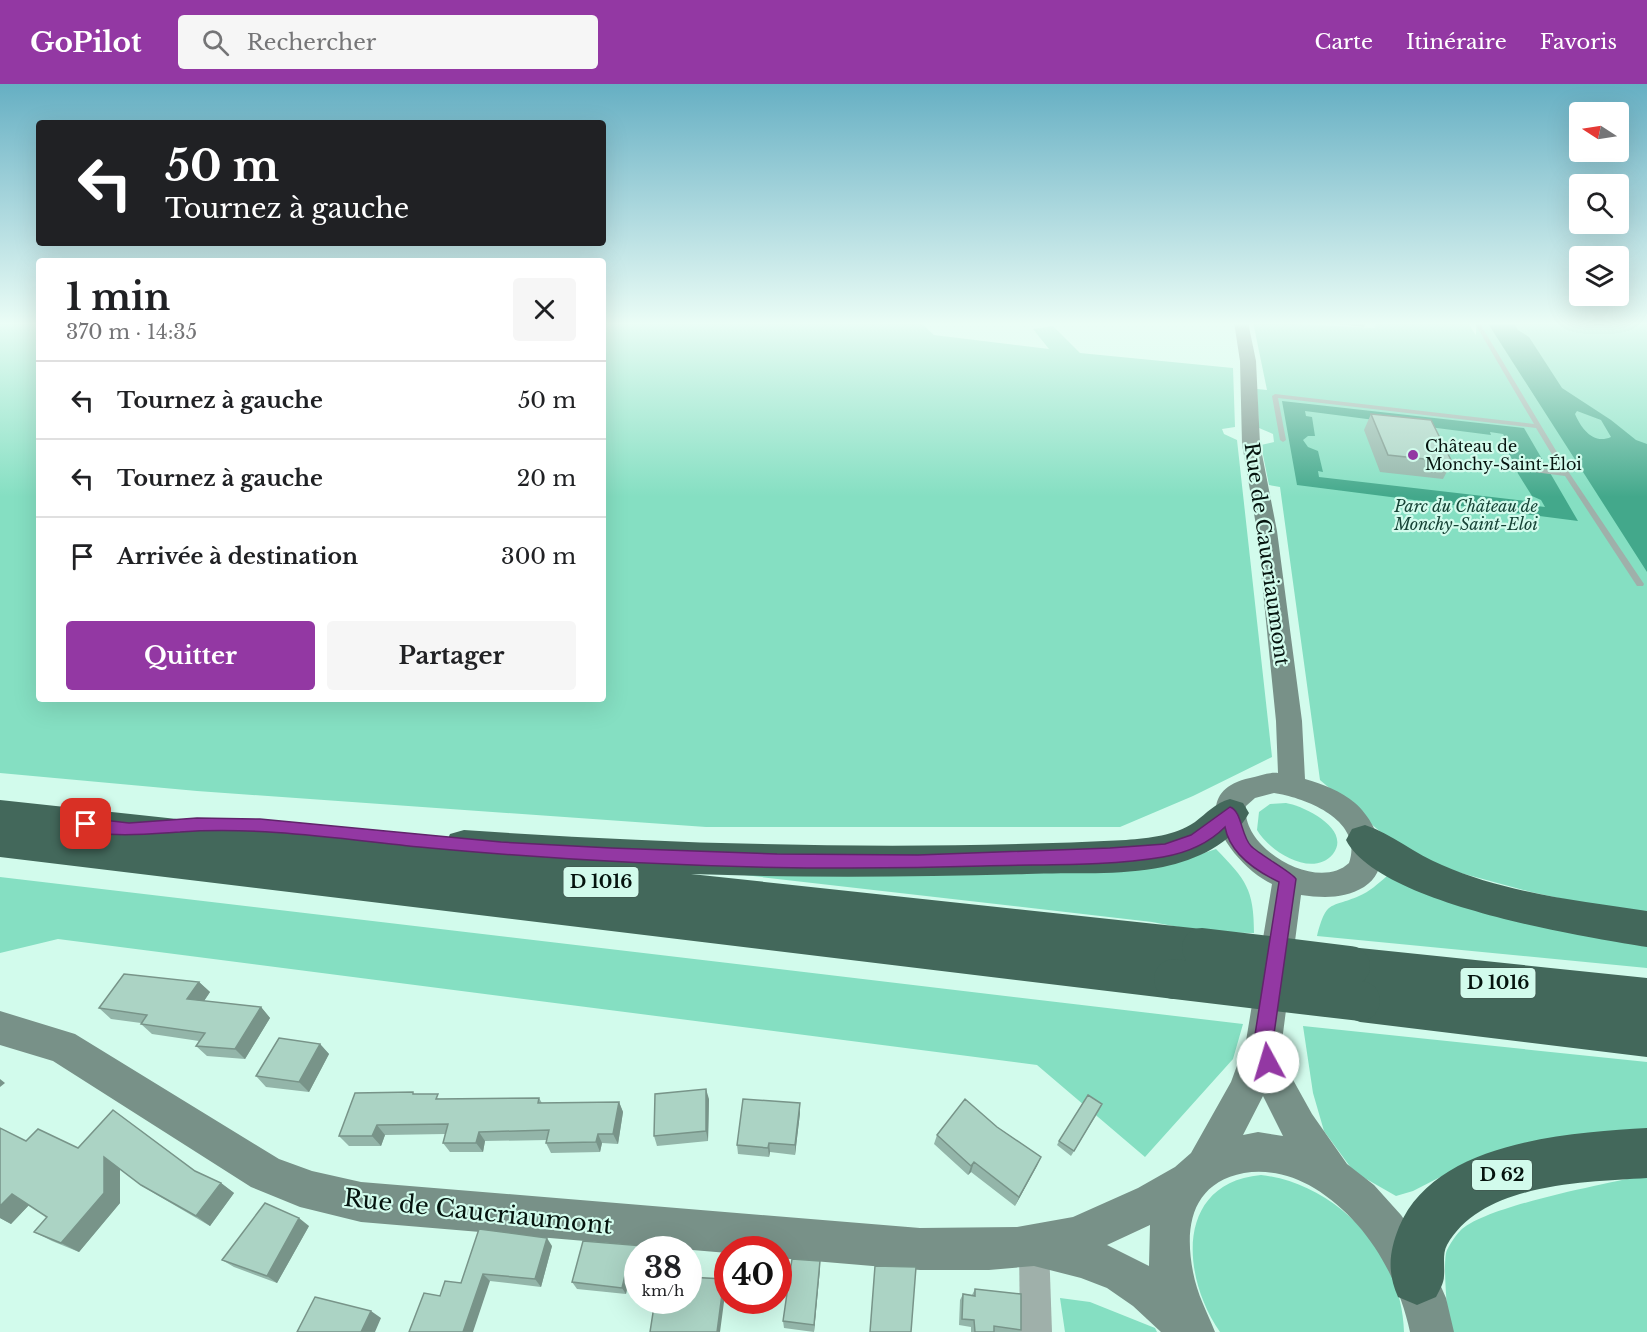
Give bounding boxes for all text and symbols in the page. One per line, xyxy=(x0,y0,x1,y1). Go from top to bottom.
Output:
search box xyxy=(178,15,598,69)
text: GoPilot xyxy=(30,25,142,60)
icon: search xyxy=(199,26,232,59)
text: Rechercher xyxy=(247,29,376,56)
text: Carte xyxy=(1315,29,1373,55)
text: Itinéraire xyxy=(1406,29,1507,55)
text: Favoris xyxy=(1540,29,1617,55)
north arrow xyxy=(1569,102,1629,162)
map controls xyxy=(1569,102,1629,306)
text: 50 m xyxy=(165,140,279,192)
icon: left xyxy=(66,144,144,222)
button: search xyxy=(1569,174,1629,234)
text: Tournez à gauche xyxy=(165,192,409,225)
button: layers xyxy=(1569,246,1629,306)
text: 1 min xyxy=(66,275,170,320)
button: close xyxy=(513,278,576,341)
text: 370 m · 14:35 xyxy=(66,320,197,344)
icon: left xyxy=(66,384,99,417)
text: Tournez à gauche xyxy=(117,387,323,414)
text: 50 m xyxy=(518,387,576,414)
place label: Château de Monchy-Saint-Éloi xyxy=(1425,436,1582,474)
street label: Rue de Caucriaumont xyxy=(1239,441,1295,668)
marker: Château de Monchy-Saint-Éloi xyxy=(1406,448,1420,462)
icon: left xyxy=(66,462,99,495)
text: Tournez à gauche xyxy=(117,465,323,492)
text: 20 m xyxy=(517,465,576,492)
park label: Parc du Château de Monchy-Saint-Eloi xyxy=(1393,496,1538,534)
icon: arrive xyxy=(66,540,99,573)
text: Arrivée à destination xyxy=(117,543,358,570)
text: 300 m xyxy=(501,543,576,570)
button: Quitter xyxy=(66,621,315,690)
button: Partager xyxy=(327,621,576,690)
pin xyxy=(60,798,111,849)
icon: arrive xyxy=(69,807,102,840)
road number: D 1016 xyxy=(564,867,638,897)
road number: D 1016 xyxy=(1460,968,1536,998)
position arrow xyxy=(1236,1030,1300,1094)
road number: D 62 xyxy=(1472,1160,1532,1190)
street label: Rue de Caucriaumont xyxy=(342,1183,614,1240)
speed limit sign: 40 xyxy=(714,1236,792,1314)
text: 38 xyxy=(644,1249,682,1286)
text: km/h xyxy=(642,1281,684,1300)

